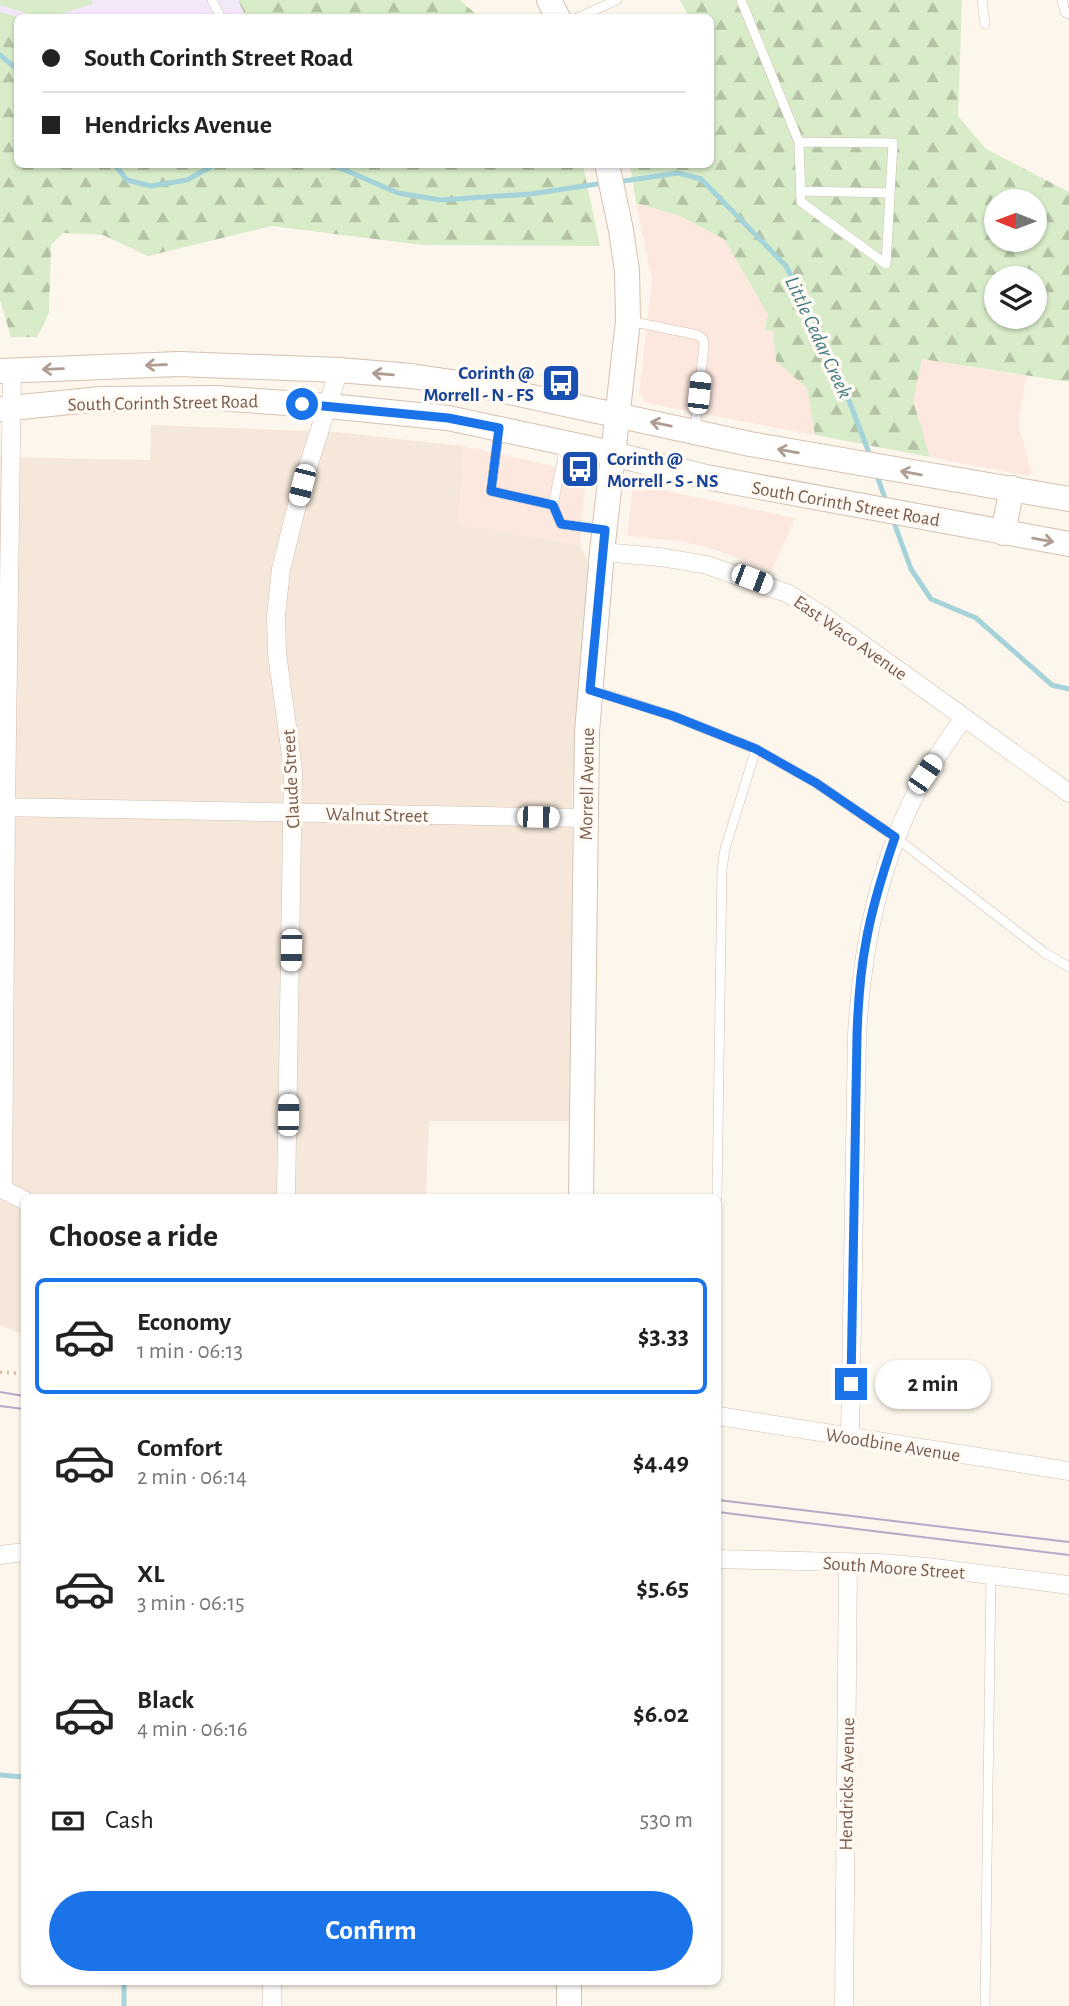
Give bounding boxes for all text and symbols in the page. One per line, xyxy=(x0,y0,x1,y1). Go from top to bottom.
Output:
text: South Corinth Street Road xyxy=(84,45,353,71)
text: Hendricks Avenue xyxy=(84,112,272,138)
north arrow xyxy=(984,189,1046,252)
map controls xyxy=(984,189,1047,329)
button: layers xyxy=(984,266,1047,329)
water label: Little Cedar Creek xyxy=(781,273,856,402)
one-way arrow xyxy=(144,358,167,372)
one-way arrow xyxy=(41,362,64,375)
bus stop icon: Corinth @ Morrell - N - FS xyxy=(540,362,582,404)
place label: Corinth @ Morrell - N - FS xyxy=(423,364,534,405)
one-way arrow xyxy=(372,367,395,380)
car xyxy=(687,371,712,415)
route start xyxy=(286,388,318,420)
street label: South Corinth Street Road xyxy=(68,392,259,415)
one-way arrow xyxy=(650,417,673,431)
one-way arrow xyxy=(777,444,800,457)
bus stop icon: Corinth @ Morrell - S - NS xyxy=(559,448,601,490)
place label: Corinth @ Morrell - S - NS xyxy=(607,450,718,491)
car xyxy=(287,462,318,508)
one-way arrow xyxy=(900,466,923,479)
street label: South Corinth Street Road xyxy=(750,479,941,530)
one-way arrow xyxy=(1031,534,1054,547)
car xyxy=(729,562,776,596)
street label: East Waco Avenue xyxy=(790,592,910,684)
street label: Morrell Avenue xyxy=(577,728,598,841)
street label: Claude Street xyxy=(279,729,304,829)
car xyxy=(905,751,946,797)
street label: Walnut Street xyxy=(325,805,429,826)
car xyxy=(517,806,560,828)
car xyxy=(281,929,302,971)
car xyxy=(278,1094,299,1136)
text: Choose a ride xyxy=(49,1220,218,1252)
icon: car xyxy=(53,1305,116,1368)
text: Economy xyxy=(137,1309,231,1335)
text: $3.33 xyxy=(638,1323,689,1349)
text: 1 min · 06:13 xyxy=(137,1340,243,1363)
callout: 2 min xyxy=(876,1360,991,1408)
route end xyxy=(835,1368,867,1400)
text: 2 min xyxy=(907,1373,959,1396)
street label: Woodbine Avenue xyxy=(824,1425,961,1466)
icon: car xyxy=(53,1431,116,1494)
text: Comfort xyxy=(137,1435,222,1461)
text: $4.49 xyxy=(633,1449,689,1475)
text: 2 min · 06:14 xyxy=(137,1466,247,1489)
street label: South Moore Street xyxy=(822,1554,966,1583)
icon: car xyxy=(53,1557,116,1620)
text: XL xyxy=(137,1561,164,1587)
text: $5.65 xyxy=(636,1575,689,1601)
text: 3 min · 06:15 xyxy=(137,1592,245,1615)
icon: car xyxy=(53,1683,116,1746)
text: Black xyxy=(137,1687,194,1713)
text: $6.02 xyxy=(633,1701,689,1727)
street label: Hendricks Avenue xyxy=(837,1717,858,1851)
text: 4 min · 06:16 xyxy=(137,1718,248,1741)
icon: cash xyxy=(49,1802,87,1840)
text: Cash xyxy=(105,1807,154,1833)
text: 530 m xyxy=(640,1809,693,1832)
button: Confirm xyxy=(49,1891,693,1971)

